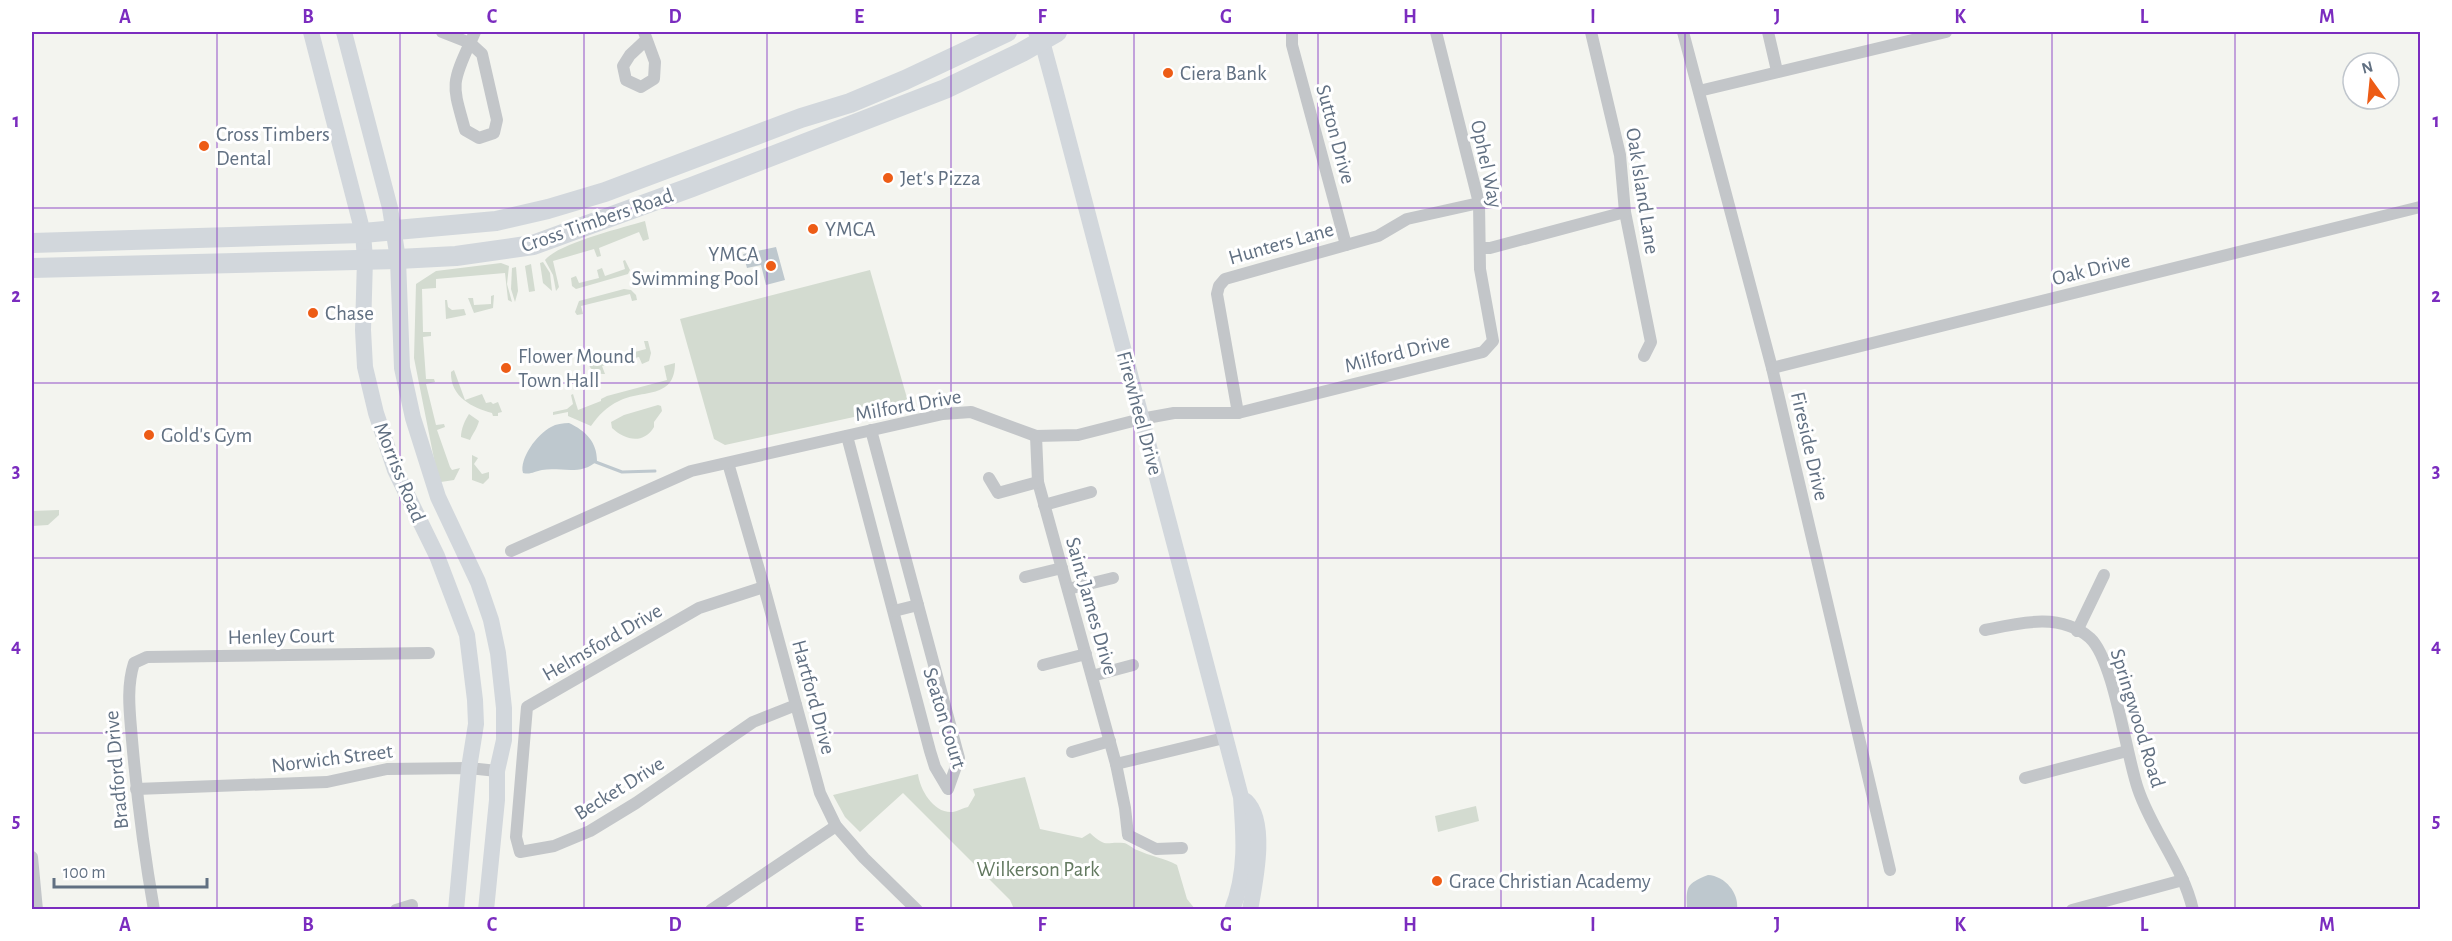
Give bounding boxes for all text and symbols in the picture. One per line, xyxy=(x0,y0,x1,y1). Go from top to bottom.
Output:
text: A xyxy=(119,7,131,27)
text: B xyxy=(302,7,314,27)
text: C xyxy=(487,7,498,27)
text: D xyxy=(668,7,682,27)
text: E xyxy=(854,7,864,27)
text: F xyxy=(1037,7,1047,27)
text: G xyxy=(1220,7,1232,27)
text: H xyxy=(1403,7,1417,27)
text: I xyxy=(1590,7,1596,27)
text: J xyxy=(1774,7,1780,27)
text: K xyxy=(1954,7,1966,27)
text: L xyxy=(2140,7,2149,27)
text: M xyxy=(2319,7,2335,27)
north arrow xyxy=(2341,51,2401,111)
text: N xyxy=(2360,58,2375,77)
place label: Ciera Bank xyxy=(1180,63,1267,84)
marker: Ciera Bank xyxy=(1161,66,1175,80)
street label: Sutton Drive xyxy=(1312,82,1359,186)
text: 1 xyxy=(12,111,20,131)
text: 1 xyxy=(2432,111,2440,131)
street label: Ophel Way xyxy=(1467,118,1506,210)
place label: Cross Timbers Dental xyxy=(216,124,330,169)
street label: Oak Island Lane xyxy=(1622,126,1663,256)
marker: Cross Timbers Dental xyxy=(197,139,211,153)
place label: Jet's Pizza xyxy=(900,168,981,189)
marker: Jet's Pizza xyxy=(881,171,895,185)
street label: Cross Timbers Road xyxy=(519,185,676,256)
street label: Hunters Lane xyxy=(1226,218,1336,269)
place label: YMCA xyxy=(825,219,876,240)
marker: YMCA xyxy=(806,222,820,236)
place label: YMCA Swimming Pool xyxy=(631,244,759,289)
street label: Oak Drive xyxy=(2050,250,2132,289)
marker: YMCA Swimming Pool xyxy=(764,259,778,273)
text: 2 xyxy=(11,286,21,306)
text: 2 xyxy=(2431,286,2441,306)
place label: Chase xyxy=(325,303,374,324)
marker: Chase xyxy=(306,306,320,320)
street label: Milford Drive xyxy=(1342,330,1452,377)
place label: Flower Mound Town Hall xyxy=(518,346,635,391)
street label: Firewheel Drive xyxy=(1113,349,1166,477)
marker: Flower Mound Town Hall xyxy=(499,361,513,375)
street label: Milford Drive xyxy=(853,386,963,425)
street label: Fireside Drive xyxy=(1787,390,1832,503)
street label: Morriss Road xyxy=(370,419,429,525)
place label: Gold's Gym xyxy=(161,425,252,446)
marker: Gold's Gym xyxy=(142,428,156,442)
text: 3 xyxy=(12,461,20,481)
text: 3 xyxy=(2432,461,2440,481)
street label: Saint James Drive xyxy=(1062,535,1121,677)
street label: Helmsford Drive xyxy=(539,600,666,685)
street label: Henley Court xyxy=(228,625,335,648)
text: 4 xyxy=(11,636,21,656)
text: 4 xyxy=(2431,636,2441,656)
street label: Hartford Drive xyxy=(788,638,839,757)
street label: Springwood Road xyxy=(2106,646,2169,790)
street label: Seaton Court xyxy=(919,665,970,771)
street label: Bradford Drive xyxy=(101,710,132,830)
street label: Norwich Street xyxy=(270,741,394,776)
street label: Becket Drive xyxy=(571,753,668,824)
text: 5 xyxy=(12,811,20,831)
text: 5 xyxy=(2432,811,2440,831)
scale bar xyxy=(54,851,207,889)
park label: Wilkerson Park xyxy=(976,859,1100,880)
text: 100 m xyxy=(63,864,106,882)
place label: Grace Christian Academy xyxy=(1449,871,1651,892)
marker: Grace Christian Academy xyxy=(1430,874,1444,888)
text: A xyxy=(119,915,131,935)
text: B xyxy=(302,915,314,935)
text: C xyxy=(487,915,498,935)
text: D xyxy=(668,915,682,935)
text: E xyxy=(854,915,864,935)
text: F xyxy=(1037,915,1047,935)
text: G xyxy=(1220,915,1232,935)
text: H xyxy=(1403,915,1417,935)
text: I xyxy=(1590,915,1596,935)
text: J xyxy=(1774,915,1780,935)
text: K xyxy=(1954,915,1966,935)
text: L xyxy=(2140,915,2149,935)
text: M xyxy=(2319,915,2335,935)

